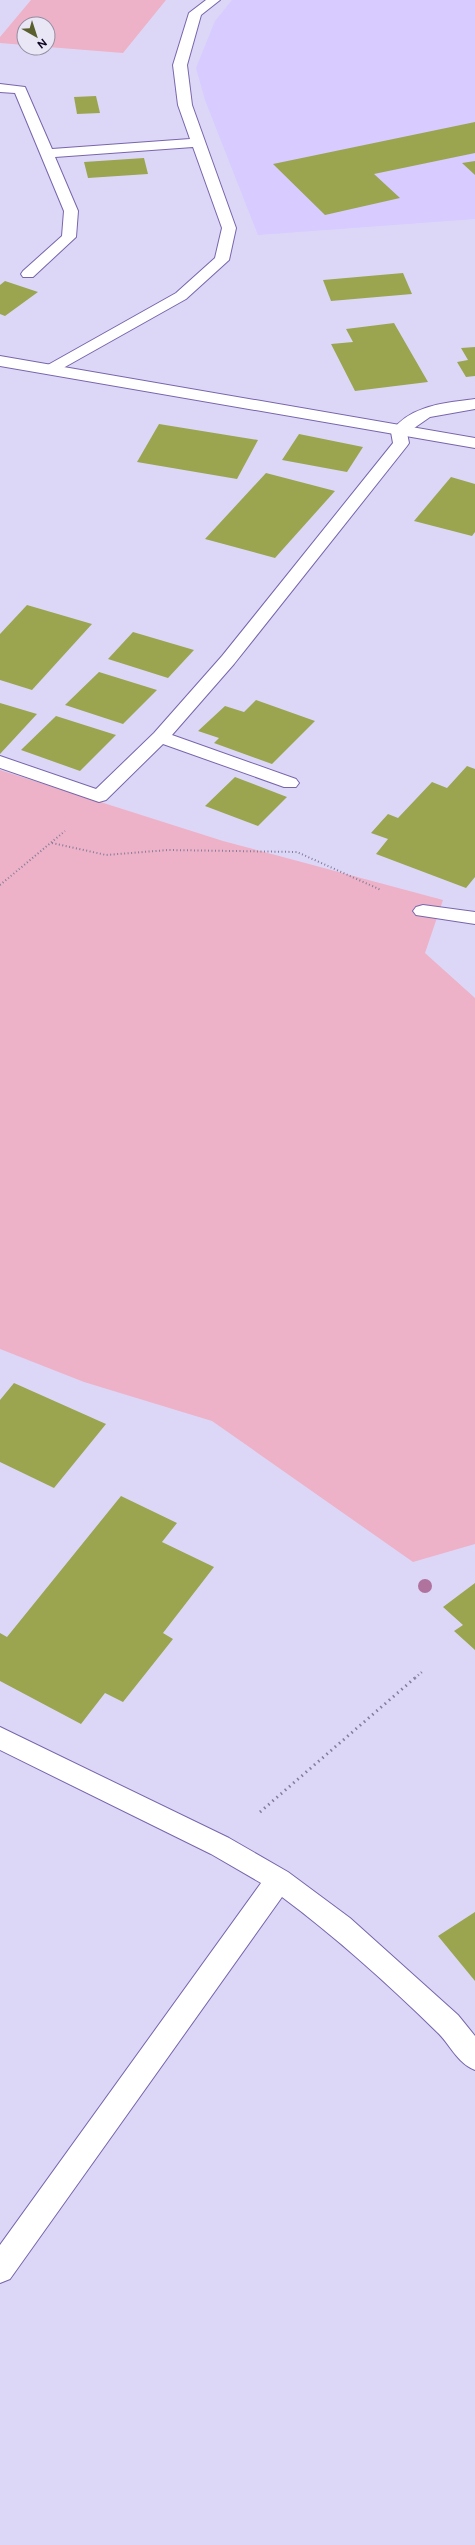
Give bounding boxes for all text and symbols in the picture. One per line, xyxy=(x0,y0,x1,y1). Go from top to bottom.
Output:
north arrow xyxy=(16,16,56,56)
text: N xyxy=(35,36,49,51)

